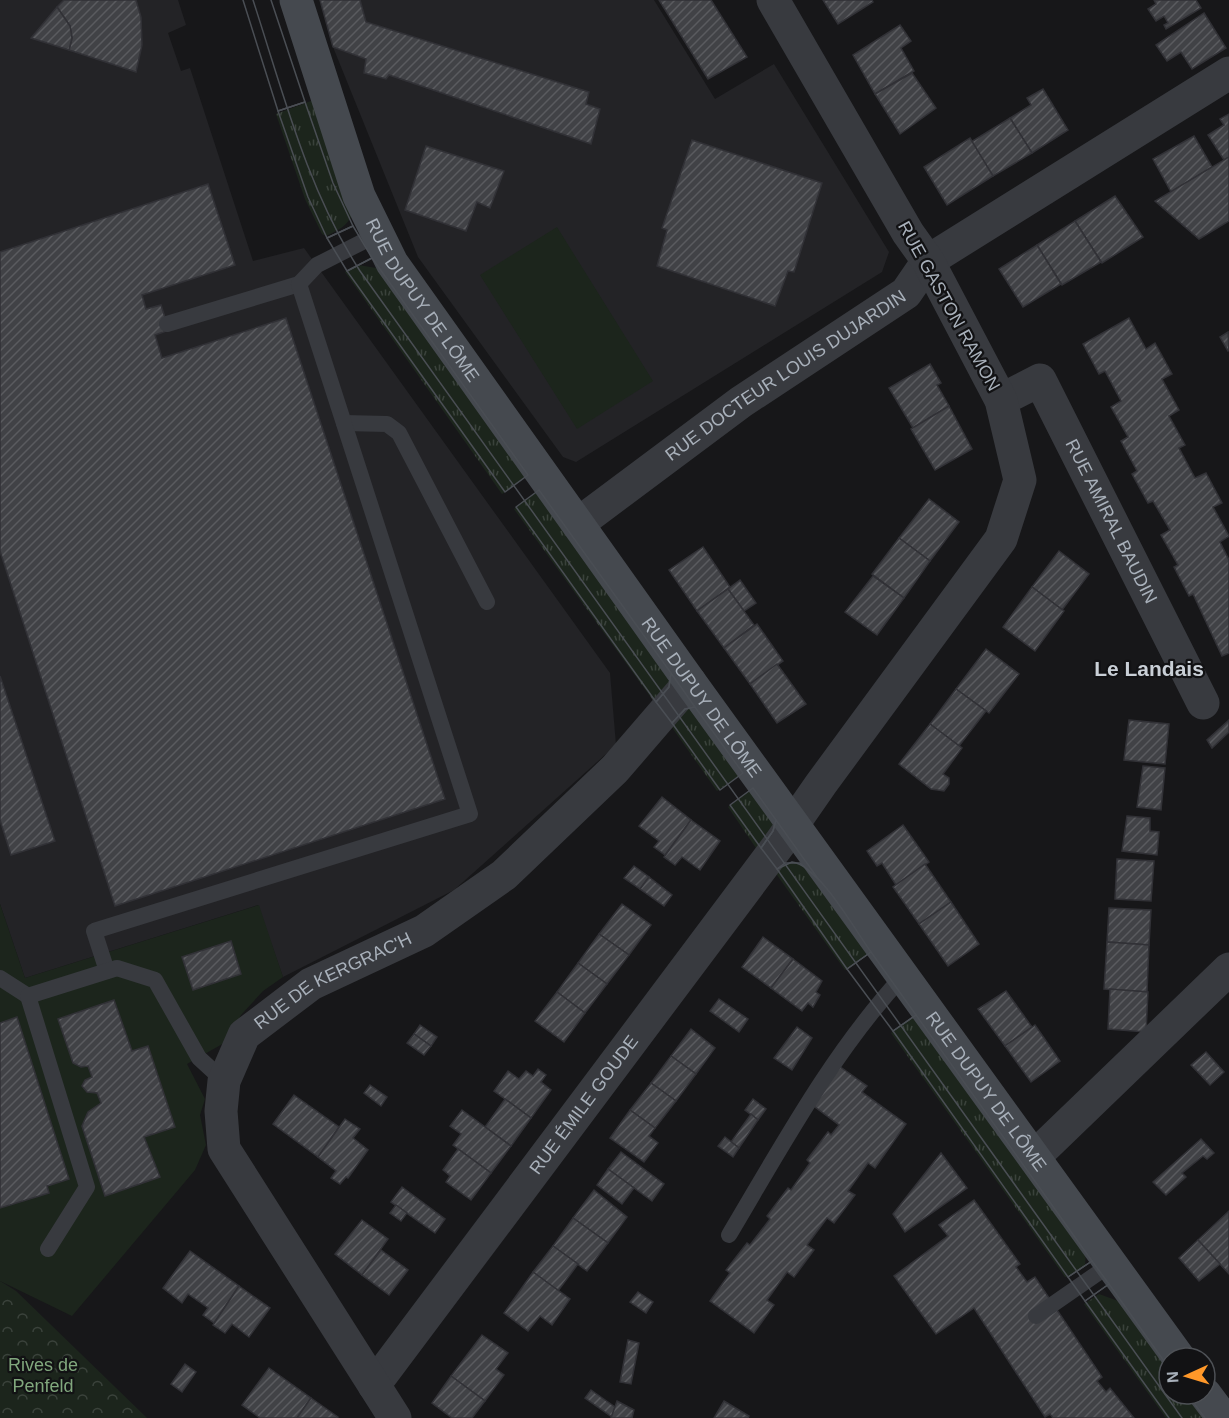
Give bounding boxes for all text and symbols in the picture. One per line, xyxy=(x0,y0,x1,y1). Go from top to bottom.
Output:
street label: RUE DUPUY DE LÔME xyxy=(362,215,483,386)
street label: RUE GASTON RAMON xyxy=(894,218,1004,394)
street label: RUE DOCTEUR LOUIS DUJARDIN xyxy=(661,286,910,465)
street label: RUE AMIRAL BAUDIN xyxy=(1061,436,1161,607)
street label: RUE DUPUY DE LÔME xyxy=(637,614,766,781)
district label: Le Landais xyxy=(1094,657,1204,680)
street label: RUE DE KERGRAC'H xyxy=(250,928,415,1034)
street label: RUE DUPUY DE LÔME xyxy=(922,1008,1050,1175)
street label: RUE ÉMILE GOUDE xyxy=(525,1032,642,1178)
north arrow xyxy=(1157,1346,1217,1406)
park label: Rives de Penfeld xyxy=(8,1355,78,1396)
text: N xyxy=(1164,1371,1181,1383)

